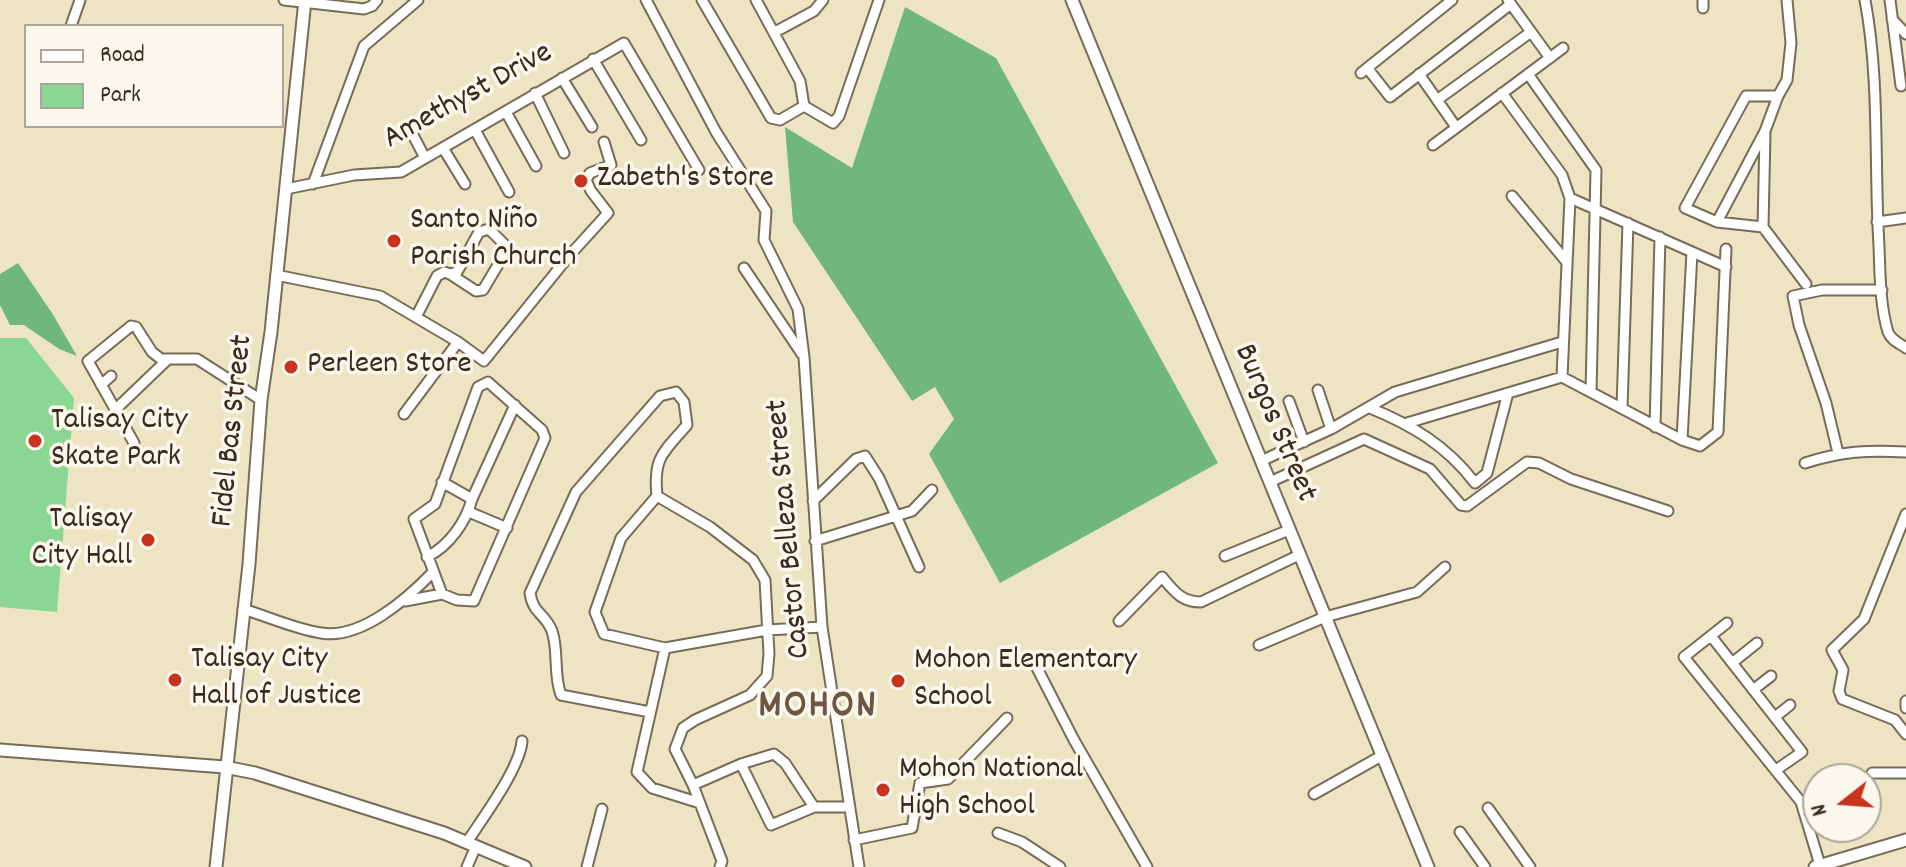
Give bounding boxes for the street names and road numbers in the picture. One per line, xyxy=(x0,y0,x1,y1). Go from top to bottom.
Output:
street label: Amethyst Drive xyxy=(378,36,560,160)
street label: Fidel Bas Street xyxy=(206,333,264,529)
street label: Burgos Street xyxy=(1223,339,1323,509)
street label: Castor Belleza Street xyxy=(761,398,821,660)

